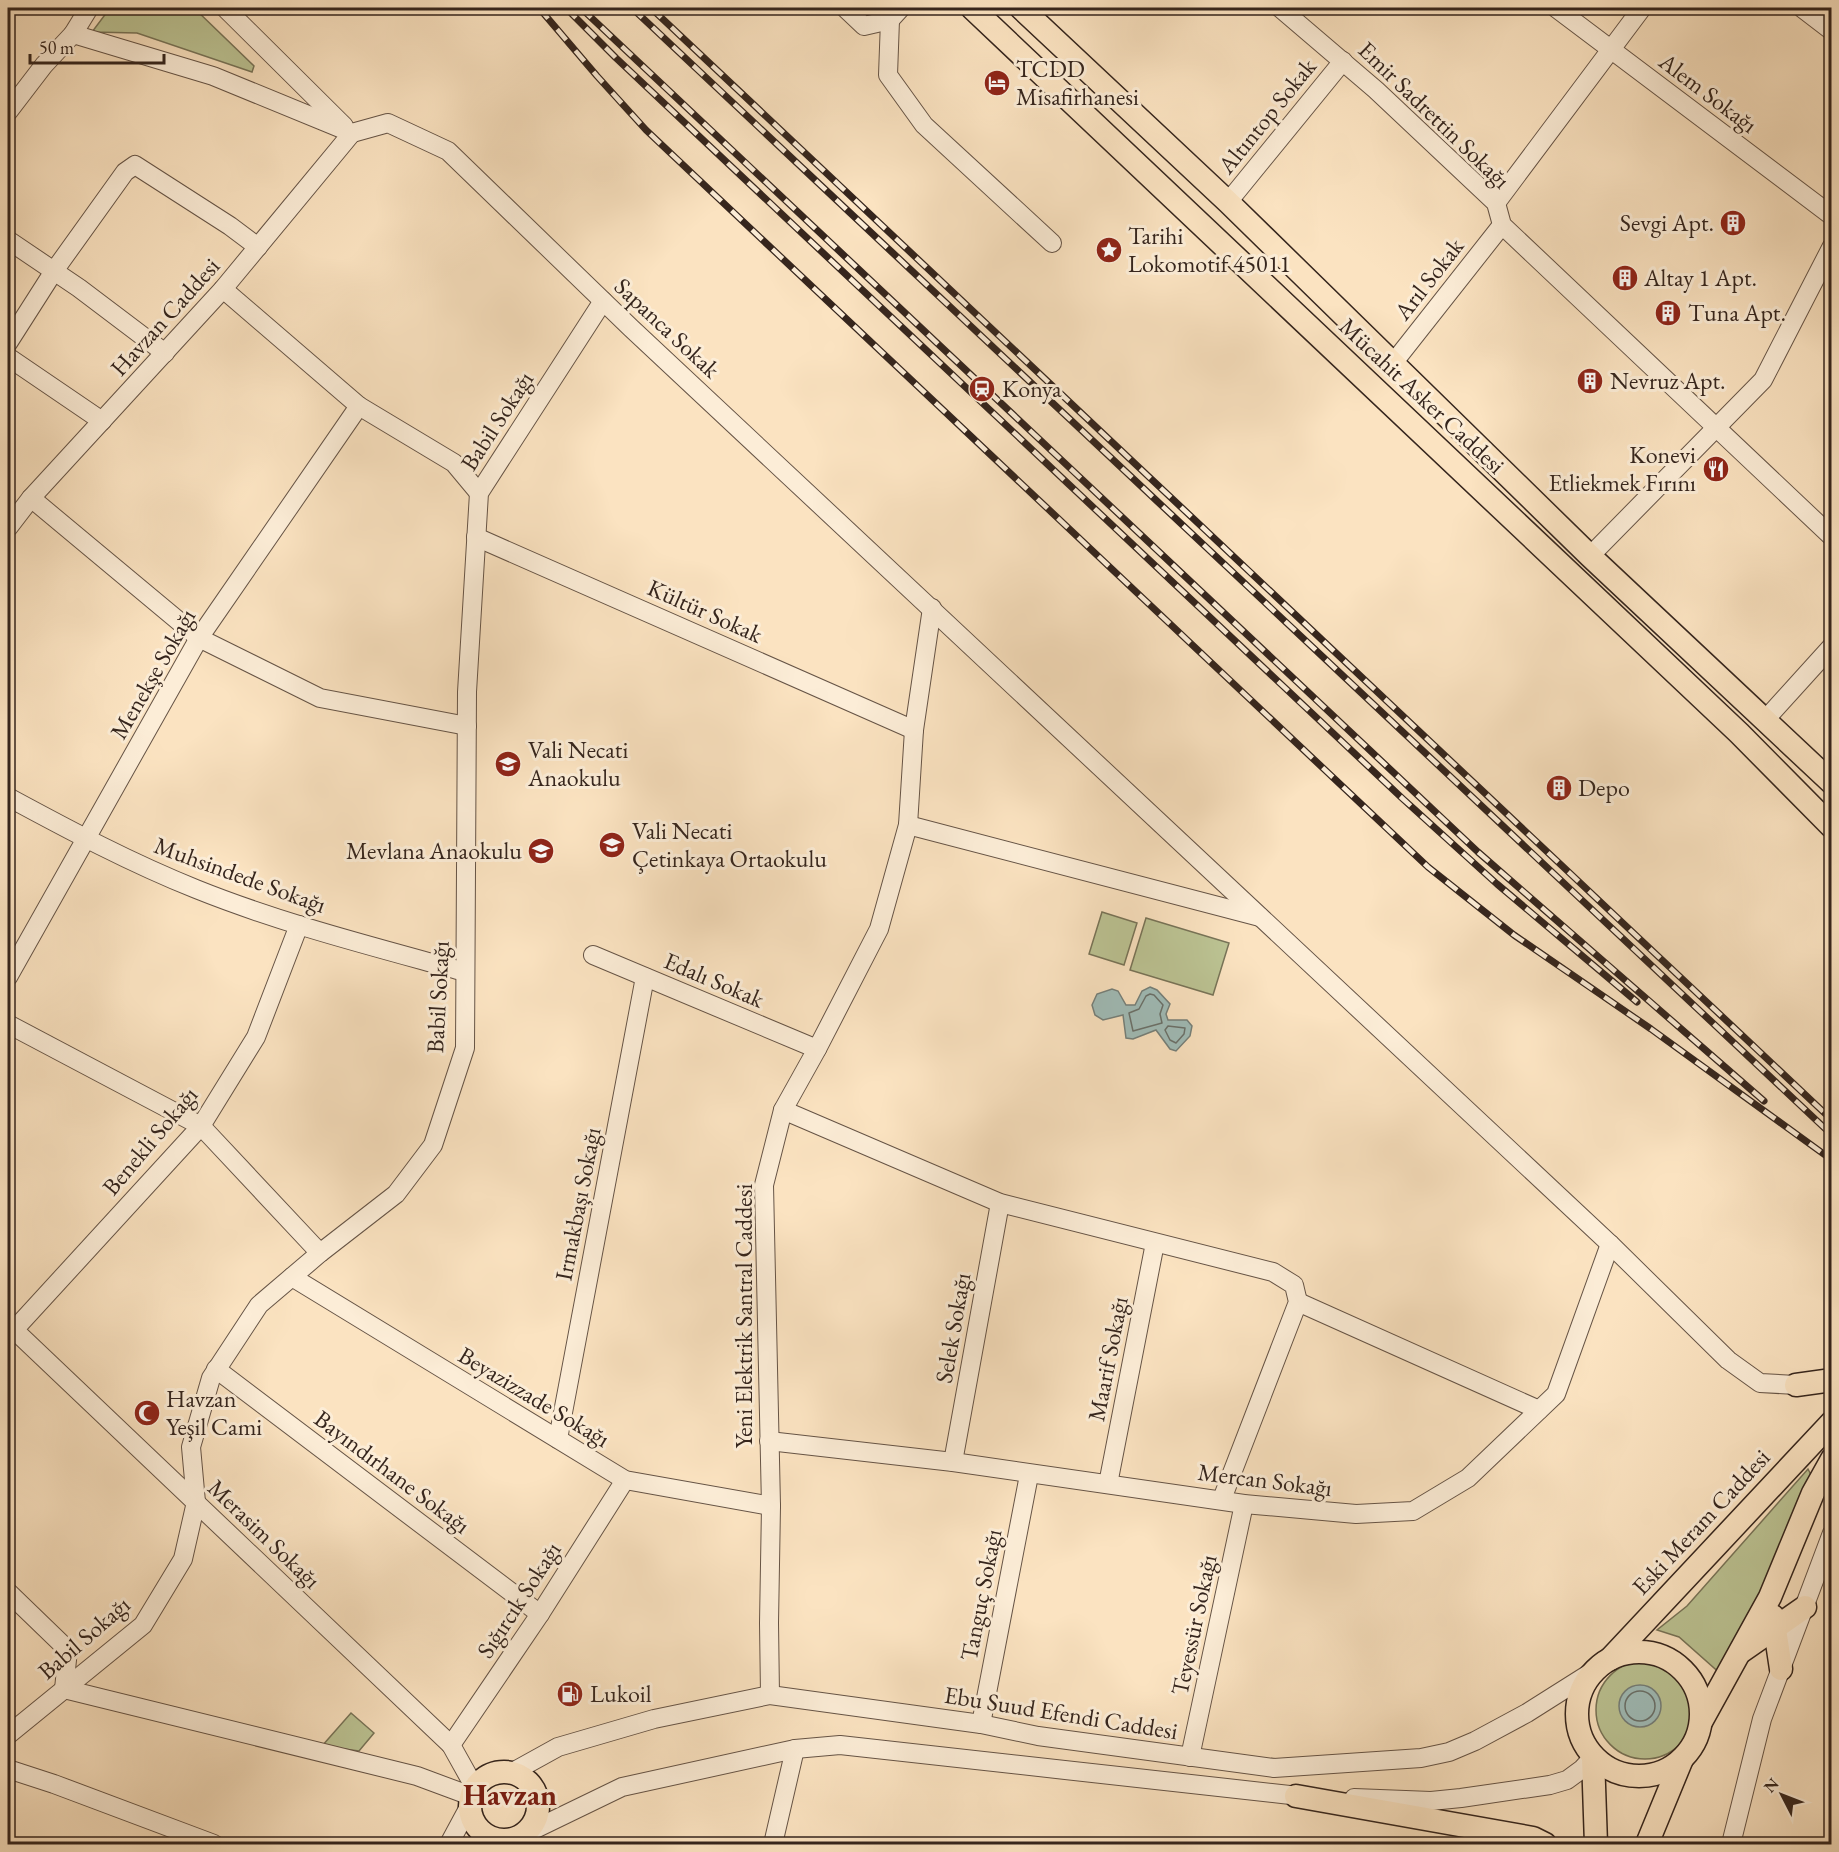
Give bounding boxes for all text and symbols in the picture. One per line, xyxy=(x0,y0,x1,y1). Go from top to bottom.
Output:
scale bar xyxy=(30,27,164,65)
street label: Emir Sadrettin Sokağı xyxy=(1352,34,1517,195)
text: 50 m xyxy=(39,36,74,59)
street label: Alem Sokağı xyxy=(1652,45,1764,140)
street label: Altıntop Sokak xyxy=(1210,51,1323,181)
place label: TCDD Misafirhanesi xyxy=(1016,53,1139,112)
hotel icon: TCDD Misafirhanesi xyxy=(982,68,1012,98)
place label: Sevgi Apt. xyxy=(1620,207,1714,238)
building icon: Sevgi Apt. xyxy=(1718,208,1748,238)
place label: Tarihi Lokomotif 45011 xyxy=(1128,220,1291,279)
street label: Arıl Sokak xyxy=(1386,231,1471,327)
place icon: Tarihi Lokomotif 45011 xyxy=(1094,235,1124,265)
street label: Havzan Caddesi xyxy=(103,251,226,382)
place label: Altay 1 Apt. xyxy=(1643,262,1757,293)
building icon: Altay 1 Apt. xyxy=(1610,263,1640,293)
street label: Sapanca Sokak xyxy=(608,271,727,385)
place label: Tuna Apt. xyxy=(1688,297,1786,328)
building icon: Tuna Apt. xyxy=(1653,298,1683,328)
street label: Mücahit Asker Caddesi xyxy=(1333,311,1512,481)
street label: Babil Sokağı xyxy=(453,365,540,476)
place label: Nevruz Apt. xyxy=(1610,365,1726,396)
building icon: Nevruz Apt. xyxy=(1575,366,1605,396)
place label: Konya xyxy=(1002,373,1062,404)
station icon: Konya xyxy=(967,374,997,404)
place label: Konevi Etliekmek Fırını xyxy=(1548,439,1696,498)
restaurant icon: Konevi Etliekmek Fırını xyxy=(1701,454,1731,484)
street label: Kültür Sokak xyxy=(643,571,768,650)
street label: Menekşe Sokağı xyxy=(103,603,202,745)
place label: Vali Necati Anaokulu xyxy=(527,734,628,793)
school or university icon: Vali Necati Anaokulu xyxy=(493,749,523,779)
place label: Depo xyxy=(1578,772,1630,803)
building icon: Depo xyxy=(1544,773,1574,803)
place label: Vali Necati Çetinkaya Ortaokulu xyxy=(632,815,827,874)
street label: Muhsindede Sokağı xyxy=(150,829,330,920)
school or university icon: Vali Necati Çetinkaya Ortaokulu xyxy=(597,830,627,860)
place label: Mevlana Anaokulu xyxy=(346,835,522,866)
school or university icon: Mevlana Anaokulu xyxy=(526,836,556,866)
street label: Babil Sokağı xyxy=(419,940,456,1054)
street label: Edalı Sokak xyxy=(659,945,770,1015)
street label: Benekli Sokağı xyxy=(95,1080,204,1202)
street label: Irmakbaşı Sokağı xyxy=(547,1125,608,1283)
street label: Yeni Elektrik Santral Caddesi xyxy=(728,1184,759,1448)
street label: Selek Sokağı xyxy=(928,1270,977,1386)
street label: Maarif Sokağı xyxy=(1080,1294,1135,1424)
street label: Beyazizzade Sokağı xyxy=(453,1339,616,1454)
place label: Havzan Yeşil Cami xyxy=(166,1383,262,1442)
mosque icon: Havzan Yeşil Cami xyxy=(132,1398,162,1428)
street label: Bayındırhane Sokağı xyxy=(308,1403,476,1540)
street label: Eski Meram Caddesi xyxy=(1625,1442,1776,1601)
street label: Mercan Sokağı xyxy=(1196,1456,1334,1503)
street label: Merasim Sokağı xyxy=(201,1472,327,1595)
street label: Tanguç Sokağı xyxy=(953,1526,1008,1663)
street label: Sığırcık Sokağı xyxy=(469,1536,568,1664)
street label: Teyessür Sokağı xyxy=(1163,1552,1224,1698)
street label: Babil Sokağı xyxy=(31,1589,136,1686)
place label: Lukoil xyxy=(590,1678,652,1709)
fuel station icon: Lukoil xyxy=(555,1679,585,1709)
street label: Ebu Suud Efendi Caddesi xyxy=(942,1679,1180,1746)
north arrow xyxy=(1752,1765,1812,1825)
text: N xyxy=(1759,1773,1783,1797)
district label: Havzan xyxy=(463,1775,557,1814)

